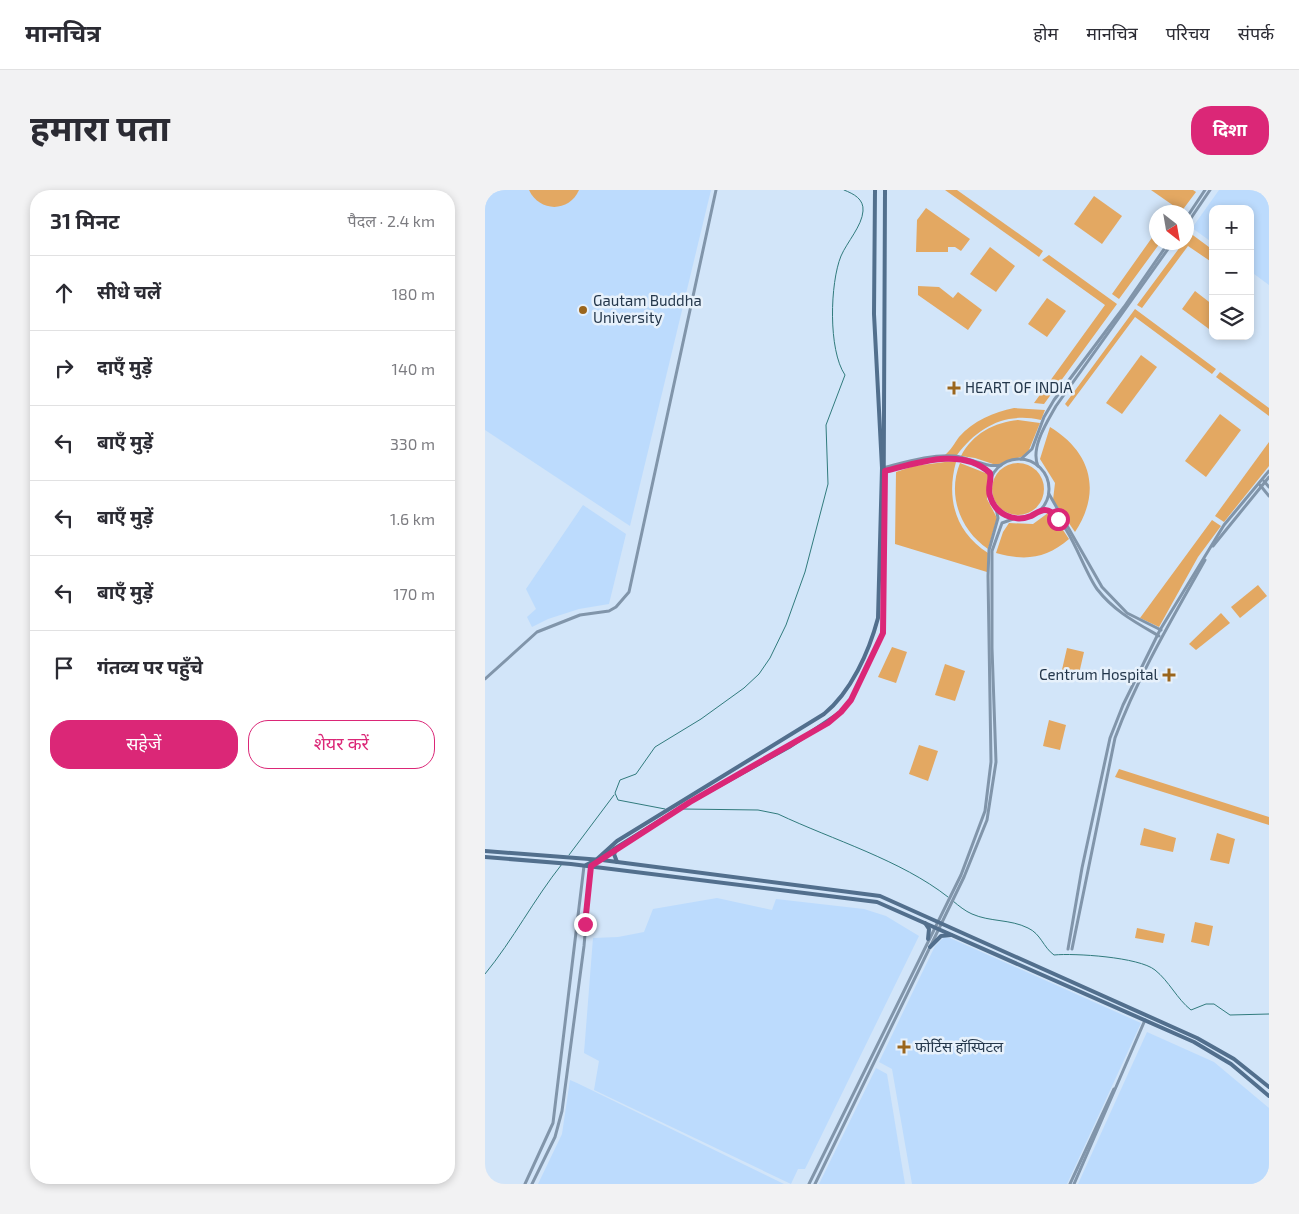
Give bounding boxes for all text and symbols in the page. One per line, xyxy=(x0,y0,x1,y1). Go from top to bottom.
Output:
text: मानचित्र xyxy=(25,18,101,47)
text: होम xyxy=(1033,22,1058,44)
text: मानचित्र xyxy=(1086,22,1138,44)
text: परिचय xyxy=(1166,22,1210,44)
text: संपर्क xyxy=(1238,22,1274,44)
text: हमारा पता xyxy=(30,106,170,148)
button: दिशा xyxy=(1191,106,1269,155)
north arrow xyxy=(1149,205,1194,250)
map controls xyxy=(1209,205,1254,340)
button: + xyxy=(1209,205,1254,250)
text: 31 मिनट xyxy=(50,208,120,233)
text: पैदल · 2.4 km xyxy=(348,211,435,230)
button: − xyxy=(1209,250,1254,295)
icon: ahead xyxy=(50,279,78,307)
text: सीधे चलें xyxy=(97,280,161,303)
text: 180 m xyxy=(392,284,435,303)
place label: Gautam Buddha University xyxy=(593,291,702,326)
button: layers xyxy=(1209,295,1254,340)
marker: Gautam Buddha University xyxy=(577,304,589,316)
icon: right xyxy=(50,354,78,382)
text: दाएँ मुड़ें xyxy=(97,355,152,378)
text: 140 m xyxy=(392,359,435,378)
place label: HEART OF INDIA xyxy=(965,378,1073,396)
marker: HEART OF INDIA xyxy=(947,381,961,395)
icon: left xyxy=(50,429,78,457)
text: बाएँ मुड़ें xyxy=(97,430,153,453)
text: 330 m xyxy=(390,434,435,453)
icon: left xyxy=(50,504,78,532)
text: बाएँ मुड़ें xyxy=(97,505,153,528)
route start xyxy=(1047,508,1070,531)
text: 1.6 km xyxy=(390,509,435,528)
icon: left xyxy=(50,579,78,607)
text: बाएँ मुड़ें xyxy=(97,580,153,603)
text: 170 m xyxy=(393,584,435,603)
icon: arrive xyxy=(50,654,78,682)
text: गंतव्य पर पहुँचे xyxy=(97,655,203,678)
place label: Centrum Hospital xyxy=(1039,665,1159,683)
marker: Centrum Hospital xyxy=(1162,668,1176,682)
button: सहेजें xyxy=(50,720,238,769)
button: शेयर करें xyxy=(248,720,435,769)
route end xyxy=(574,913,597,936)
place label: फोर्टिस हॉस्पिटल xyxy=(915,1037,1004,1055)
marker: फोर्टिस हॉस्पिटल xyxy=(897,1040,911,1054)

